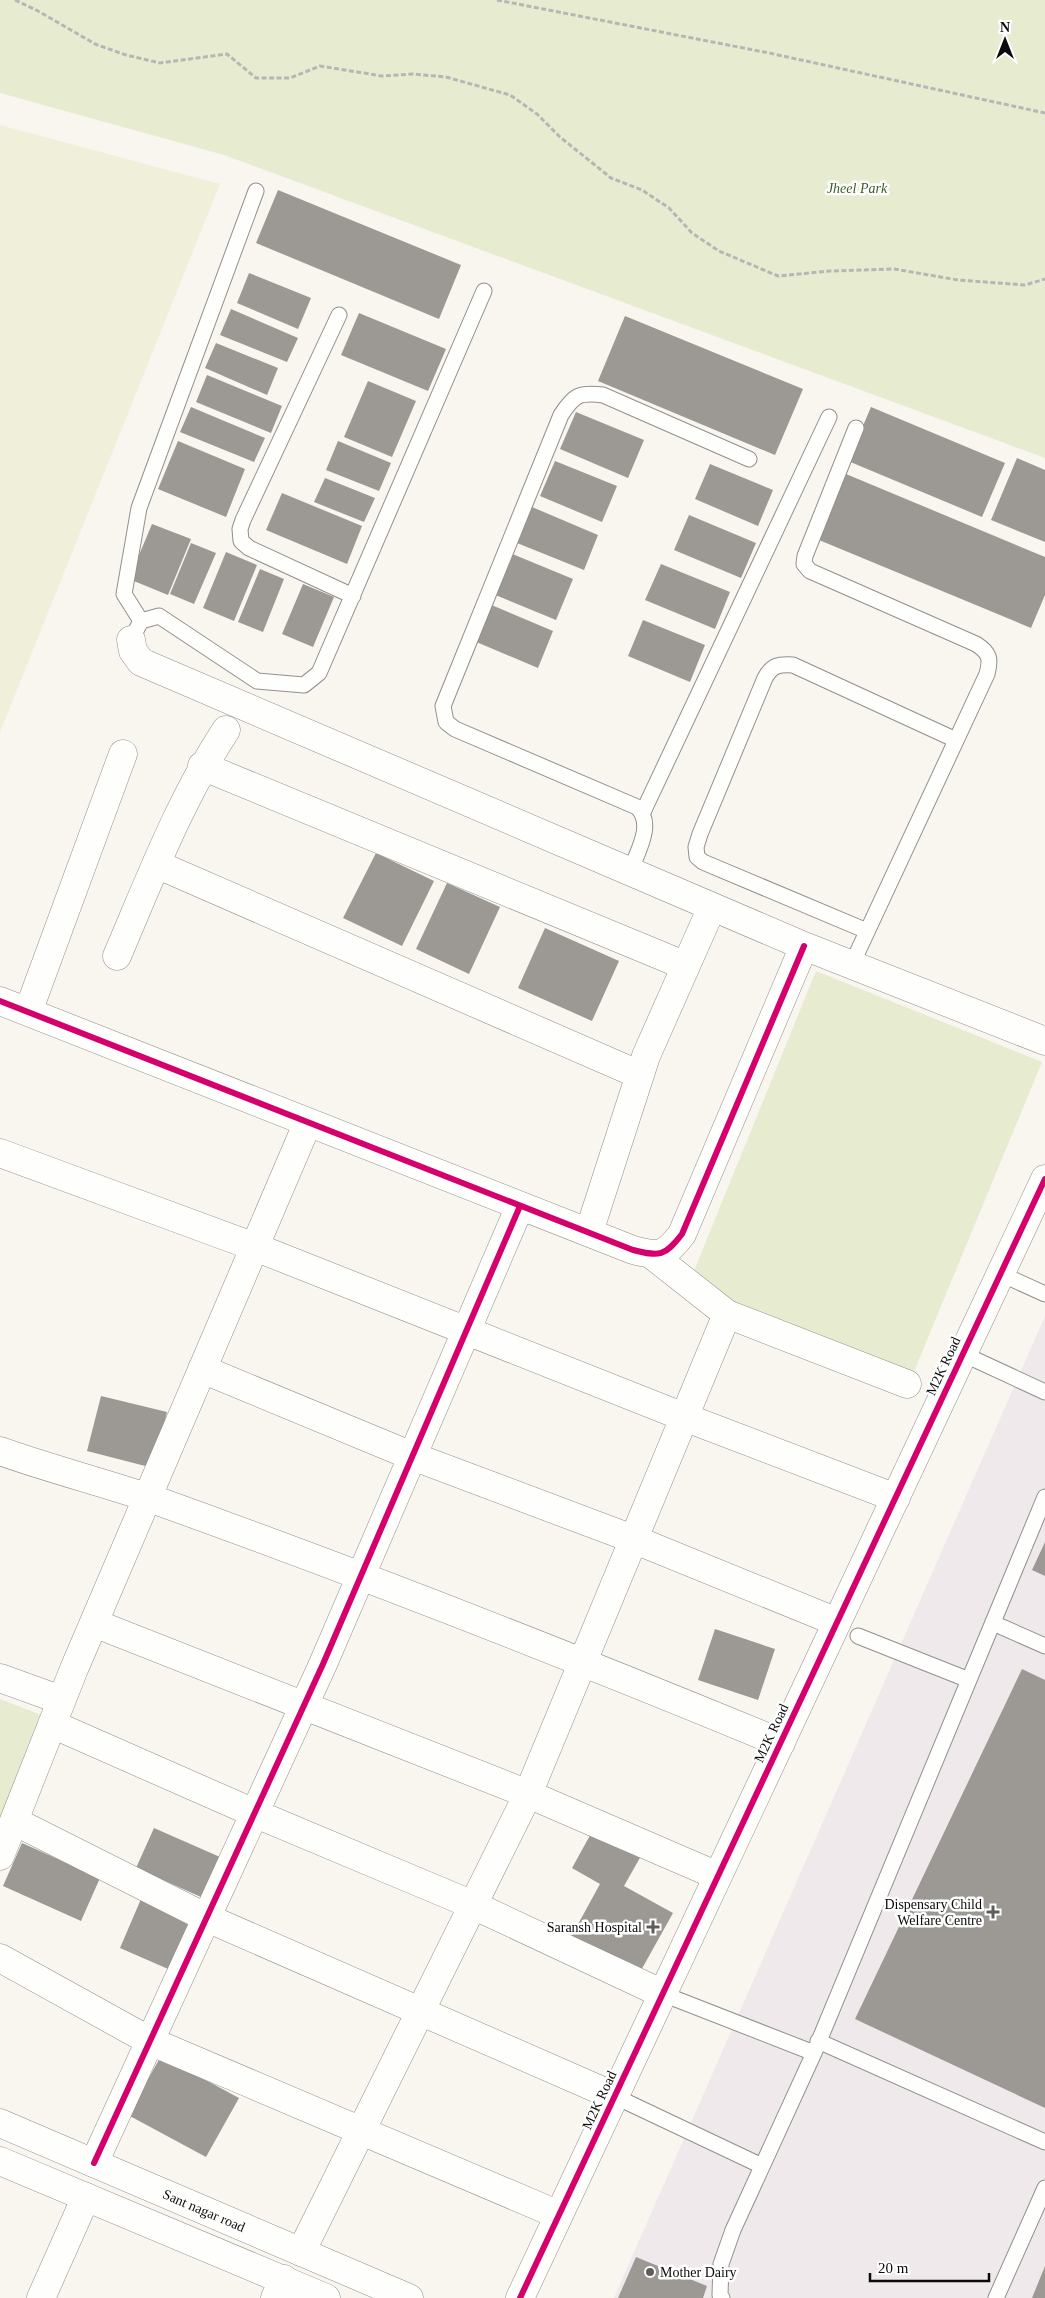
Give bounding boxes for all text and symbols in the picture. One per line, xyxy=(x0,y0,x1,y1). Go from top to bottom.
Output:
north arrow xyxy=(980,15,1030,65)
text: N xyxy=(1000,20,1010,35)
park label: Jheel Park xyxy=(827,181,888,196)
street label: M2K Road xyxy=(923,1335,963,1398)
street label: M2K Road xyxy=(751,1702,791,1765)
place label: Dispensary Child Welfare Centre xyxy=(884,1897,982,1928)
marker: Dispensary Child Welfare Centre xyxy=(986,1905,1000,1919)
place label: Saransh Hospital xyxy=(547,1920,642,1935)
marker: Saransh Hospital xyxy=(646,1920,660,1934)
street label: M2K Road xyxy=(579,2069,619,2132)
street label: Sant nagar road xyxy=(161,2187,247,2235)
scale bar xyxy=(870,2250,989,2282)
text: 20 m xyxy=(878,2260,909,2276)
place label: Mother Dairy xyxy=(660,2265,737,2280)
marker: Mother Dairy xyxy=(644,2266,656,2278)

